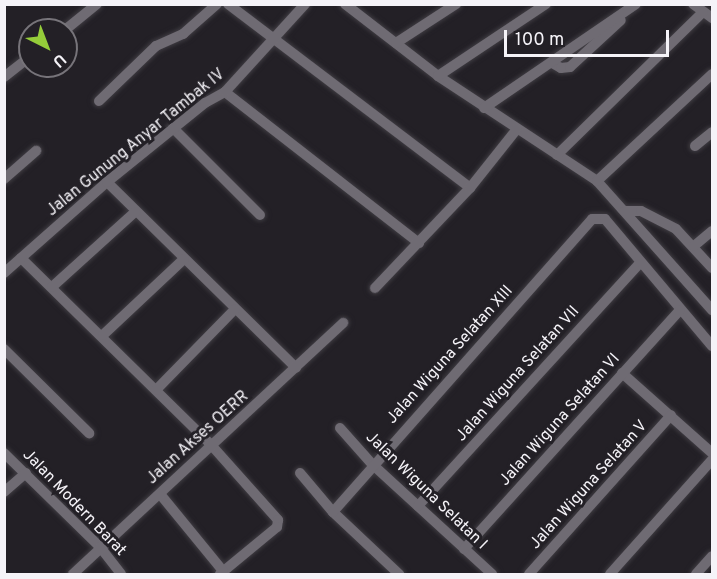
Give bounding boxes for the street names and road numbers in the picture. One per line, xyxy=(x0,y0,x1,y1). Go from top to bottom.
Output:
street label: Jalan Gunung Anyar Tambak IV xyxy=(43,65,229,221)
street label: Jalan Wiguna Selatan XIII xyxy=(383,282,517,428)
street label: Jalan Wiguna Selatan VII xyxy=(452,302,584,446)
street label: Jalan Wiguna Selatan VI xyxy=(495,350,625,490)
street label: Jalan Akses OERR xyxy=(143,387,253,489)
street label: Jalan Wiguna Selatan V xyxy=(526,416,652,554)
street label: Jalan Wiguna Selatan I xyxy=(361,428,491,554)
street label: Jalan Modern Barat xyxy=(18,446,130,560)

